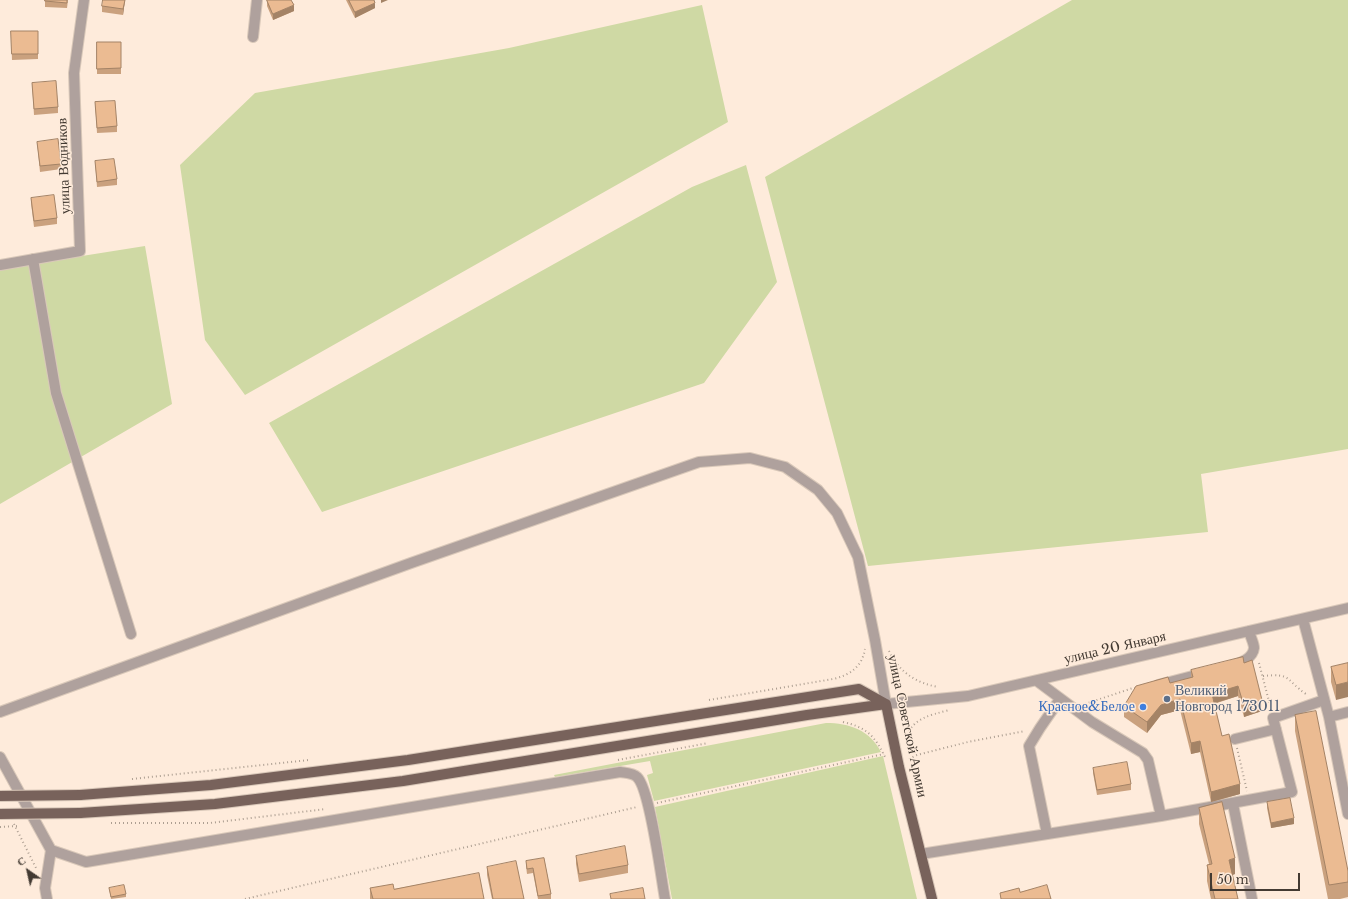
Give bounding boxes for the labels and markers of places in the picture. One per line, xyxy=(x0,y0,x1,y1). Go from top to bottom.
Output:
place label: Великий Новгород 173011 xyxy=(1175,683,1280,716)
marker: Великий Новгород 173011 xyxy=(1162,694,1172,704)
place label: Красное&Белое xyxy=(1038,699,1135,715)
marker: Красное&Белое xyxy=(1138,702,1148,712)

